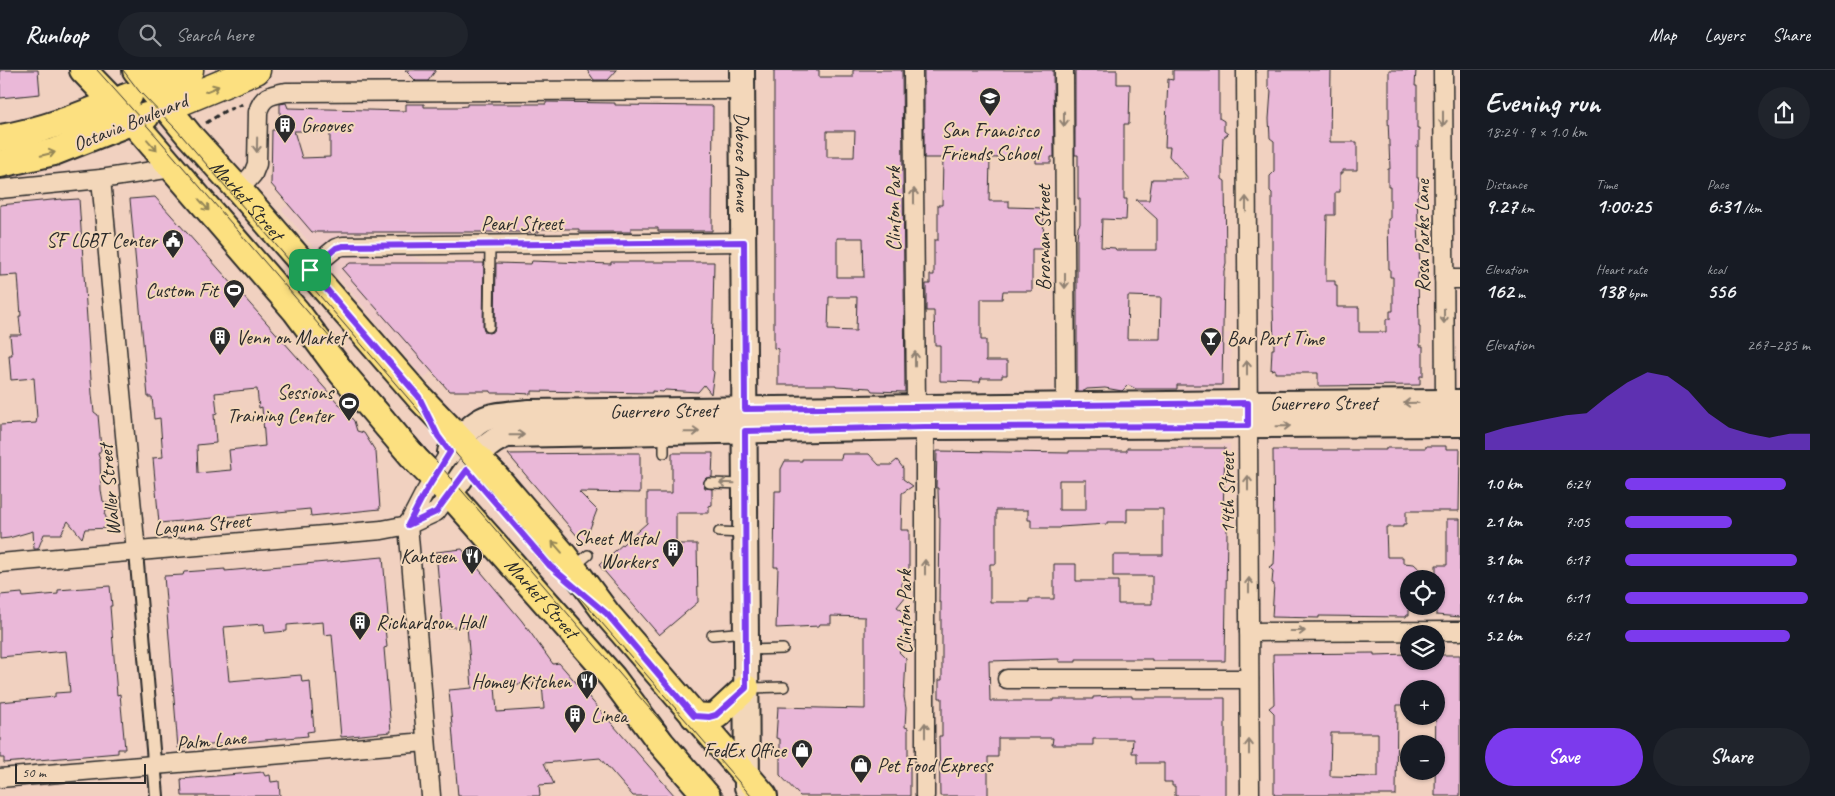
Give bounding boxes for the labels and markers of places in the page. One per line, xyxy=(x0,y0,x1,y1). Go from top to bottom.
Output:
school or university icon: San Francisco Friends School xyxy=(978,86,1002,117)
building icon: Grooves xyxy=(273,113,297,144)
place label: Grooves xyxy=(301,113,354,138)
place label: San Francisco Friends School xyxy=(941,118,1043,166)
place label: SF LGBT Center xyxy=(46,228,159,253)
public building icon: SF LGBT Center xyxy=(161,228,185,259)
pin xyxy=(289,249,331,291)
place label: Custom Fit xyxy=(145,278,220,303)
sports icon: Custom Fit xyxy=(222,278,246,309)
building icon: Venn on Market xyxy=(208,325,232,356)
place label: Venn on Market xyxy=(236,325,349,350)
bar icon: Bar Part Time xyxy=(1199,326,1223,357)
place label: Bar Part Time xyxy=(1227,326,1325,351)
place label: Sessions Training Center xyxy=(227,380,335,428)
sports icon: Sessions Training Center xyxy=(337,391,361,422)
place label: Sheet Metal Workers xyxy=(574,526,661,574)
building icon: Sheet Metal Workers xyxy=(661,537,685,568)
place label: Kanteen xyxy=(400,544,457,569)
restaurant icon: Kanteen xyxy=(460,544,484,575)
building icon: Richardson Hall xyxy=(348,610,372,641)
place label: Richardson Hall xyxy=(376,610,488,635)
place label: Homey Kitchen xyxy=(471,669,572,694)
restaurant icon: Homey Kitchen xyxy=(575,669,599,700)
building icon: Linea xyxy=(563,703,587,734)
place label: Linea xyxy=(591,703,629,728)
place label: FedEx Office xyxy=(704,738,787,763)
shop icon: FedEx Office xyxy=(790,738,814,769)
shop icon: Pet Food Express xyxy=(849,753,873,784)
place label: Pet Food Express xyxy=(877,753,994,778)

